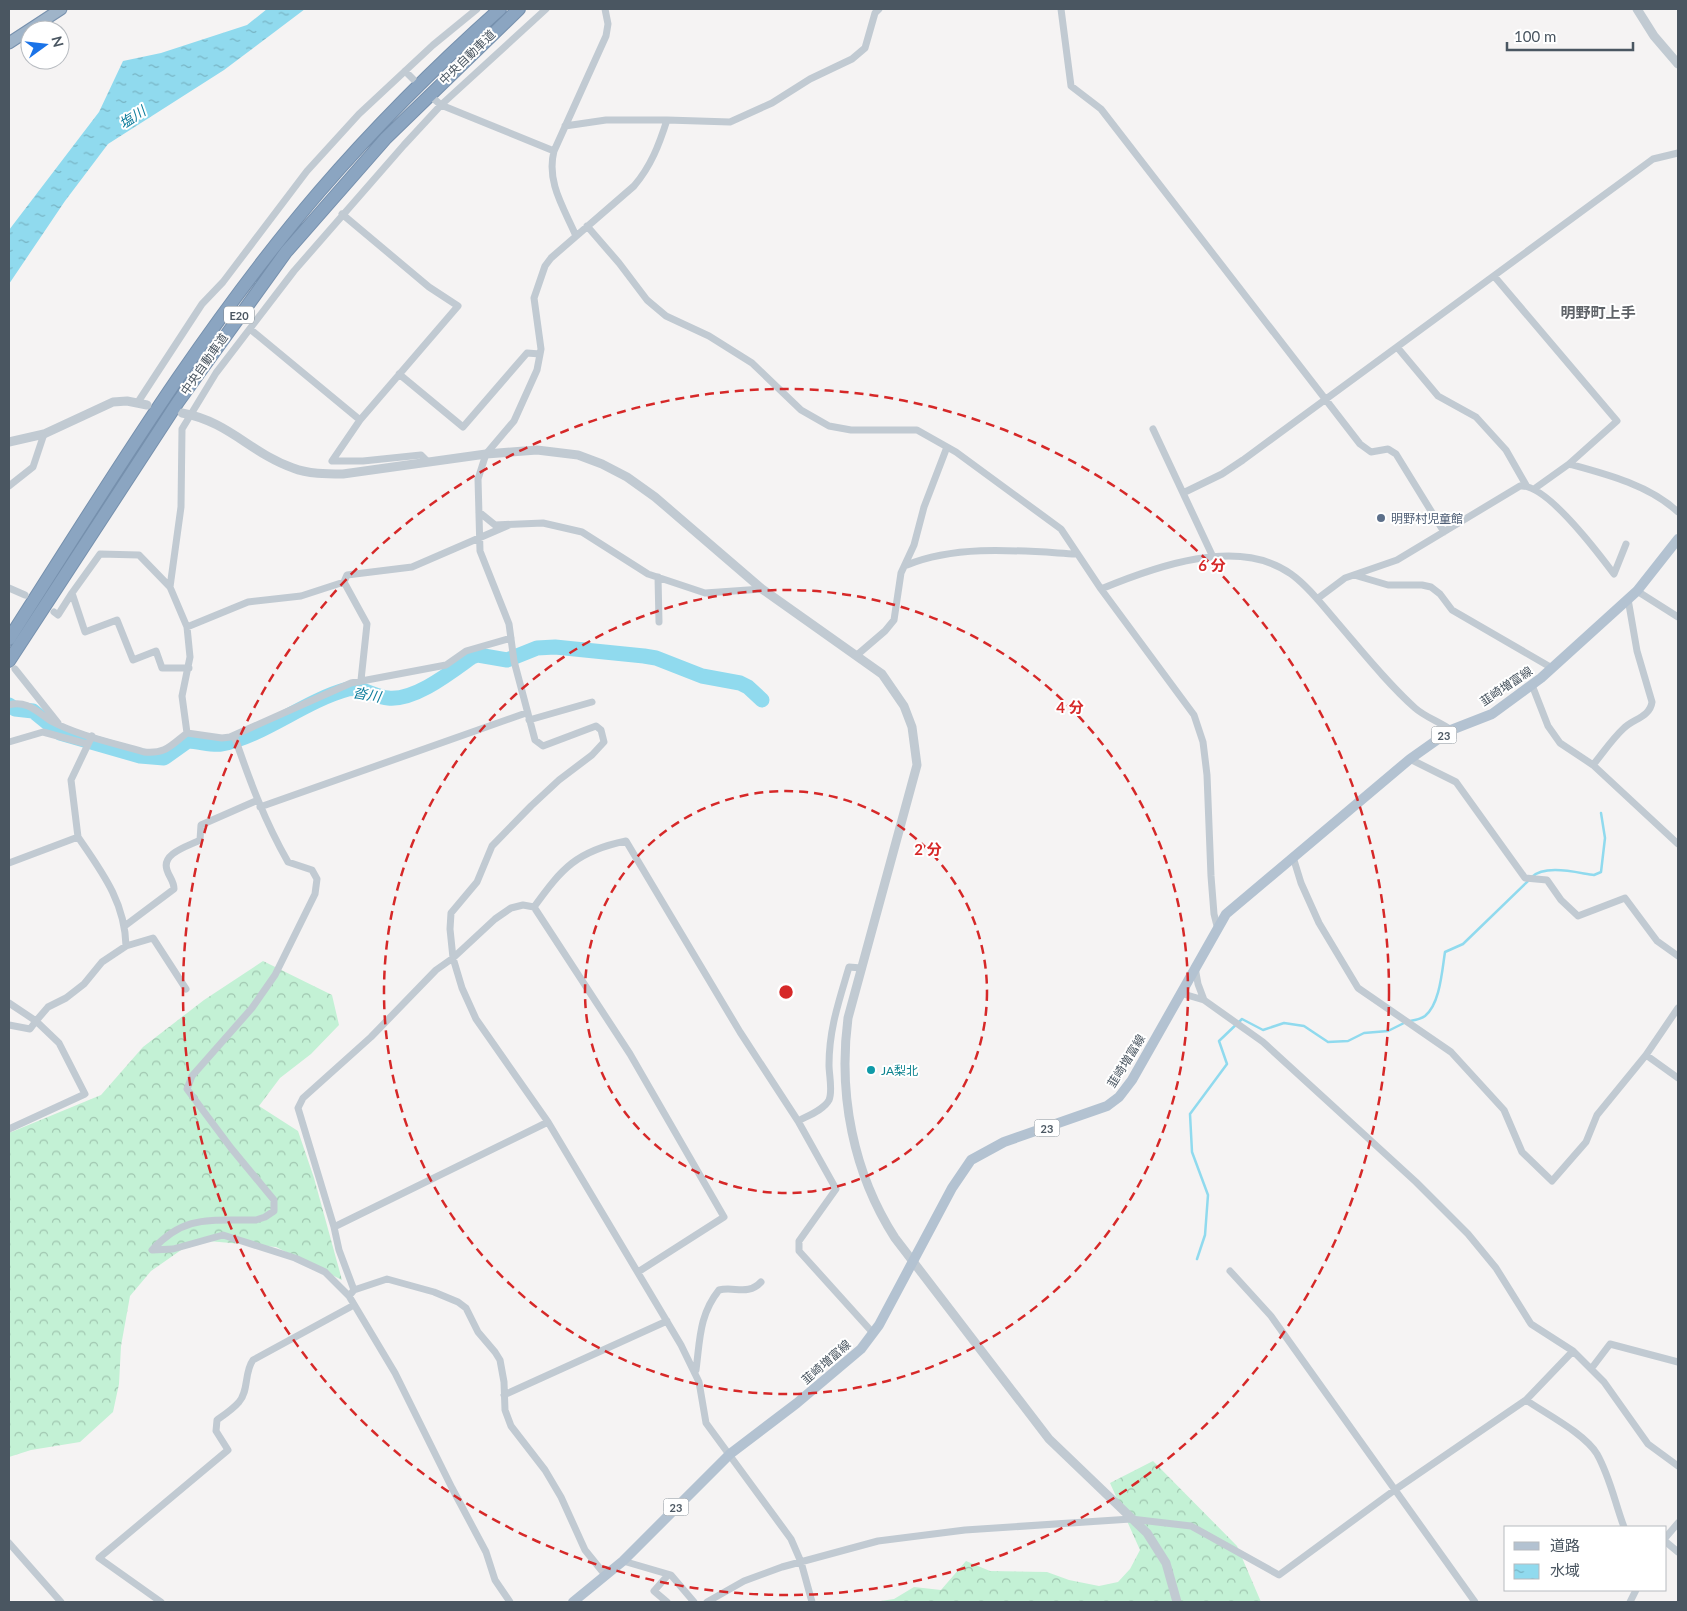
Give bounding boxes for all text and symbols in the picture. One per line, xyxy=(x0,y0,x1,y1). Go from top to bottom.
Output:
north arrow xyxy=(20,20,70,70)
scale bar xyxy=(1507,20,1633,52)
street label: 中央自動車道 xyxy=(436,27,498,87)
text: 100 m xyxy=(1514,27,1556,45)
text: N xyxy=(48,34,68,49)
water label: 塩川 xyxy=(116,101,150,132)
district label: 明野町上手 xyxy=(1560,303,1636,321)
road number: E20 xyxy=(224,306,254,324)
street label: 中央自動車道 xyxy=(177,330,231,398)
place label: 明野村児童館 xyxy=(1391,511,1463,526)
marker: 明野村児童館 xyxy=(1375,512,1387,524)
text: 6 分 xyxy=(1198,556,1226,574)
street label: 韮崎増富線 xyxy=(1477,663,1535,709)
water label: 沓川 xyxy=(352,683,384,705)
text: 4 分 xyxy=(1056,698,1084,716)
road number: 23 xyxy=(1432,726,1456,744)
text: 2 分 xyxy=(914,840,942,858)
centre of rings xyxy=(777,983,795,1001)
street label: 韮崎増富線 xyxy=(1104,1032,1148,1090)
place label: JA梨北 xyxy=(881,1063,918,1078)
marker: JA梨北 xyxy=(865,1064,877,1076)
road number: 23 xyxy=(1034,1120,1060,1136)
street label: 韮崎増富線 xyxy=(798,1337,854,1387)
road number: 23 xyxy=(664,1498,688,1515)
legend xyxy=(1504,1526,1667,1591)
text: 道路 xyxy=(1550,1536,1580,1554)
text: 水域 xyxy=(1550,1561,1580,1579)

